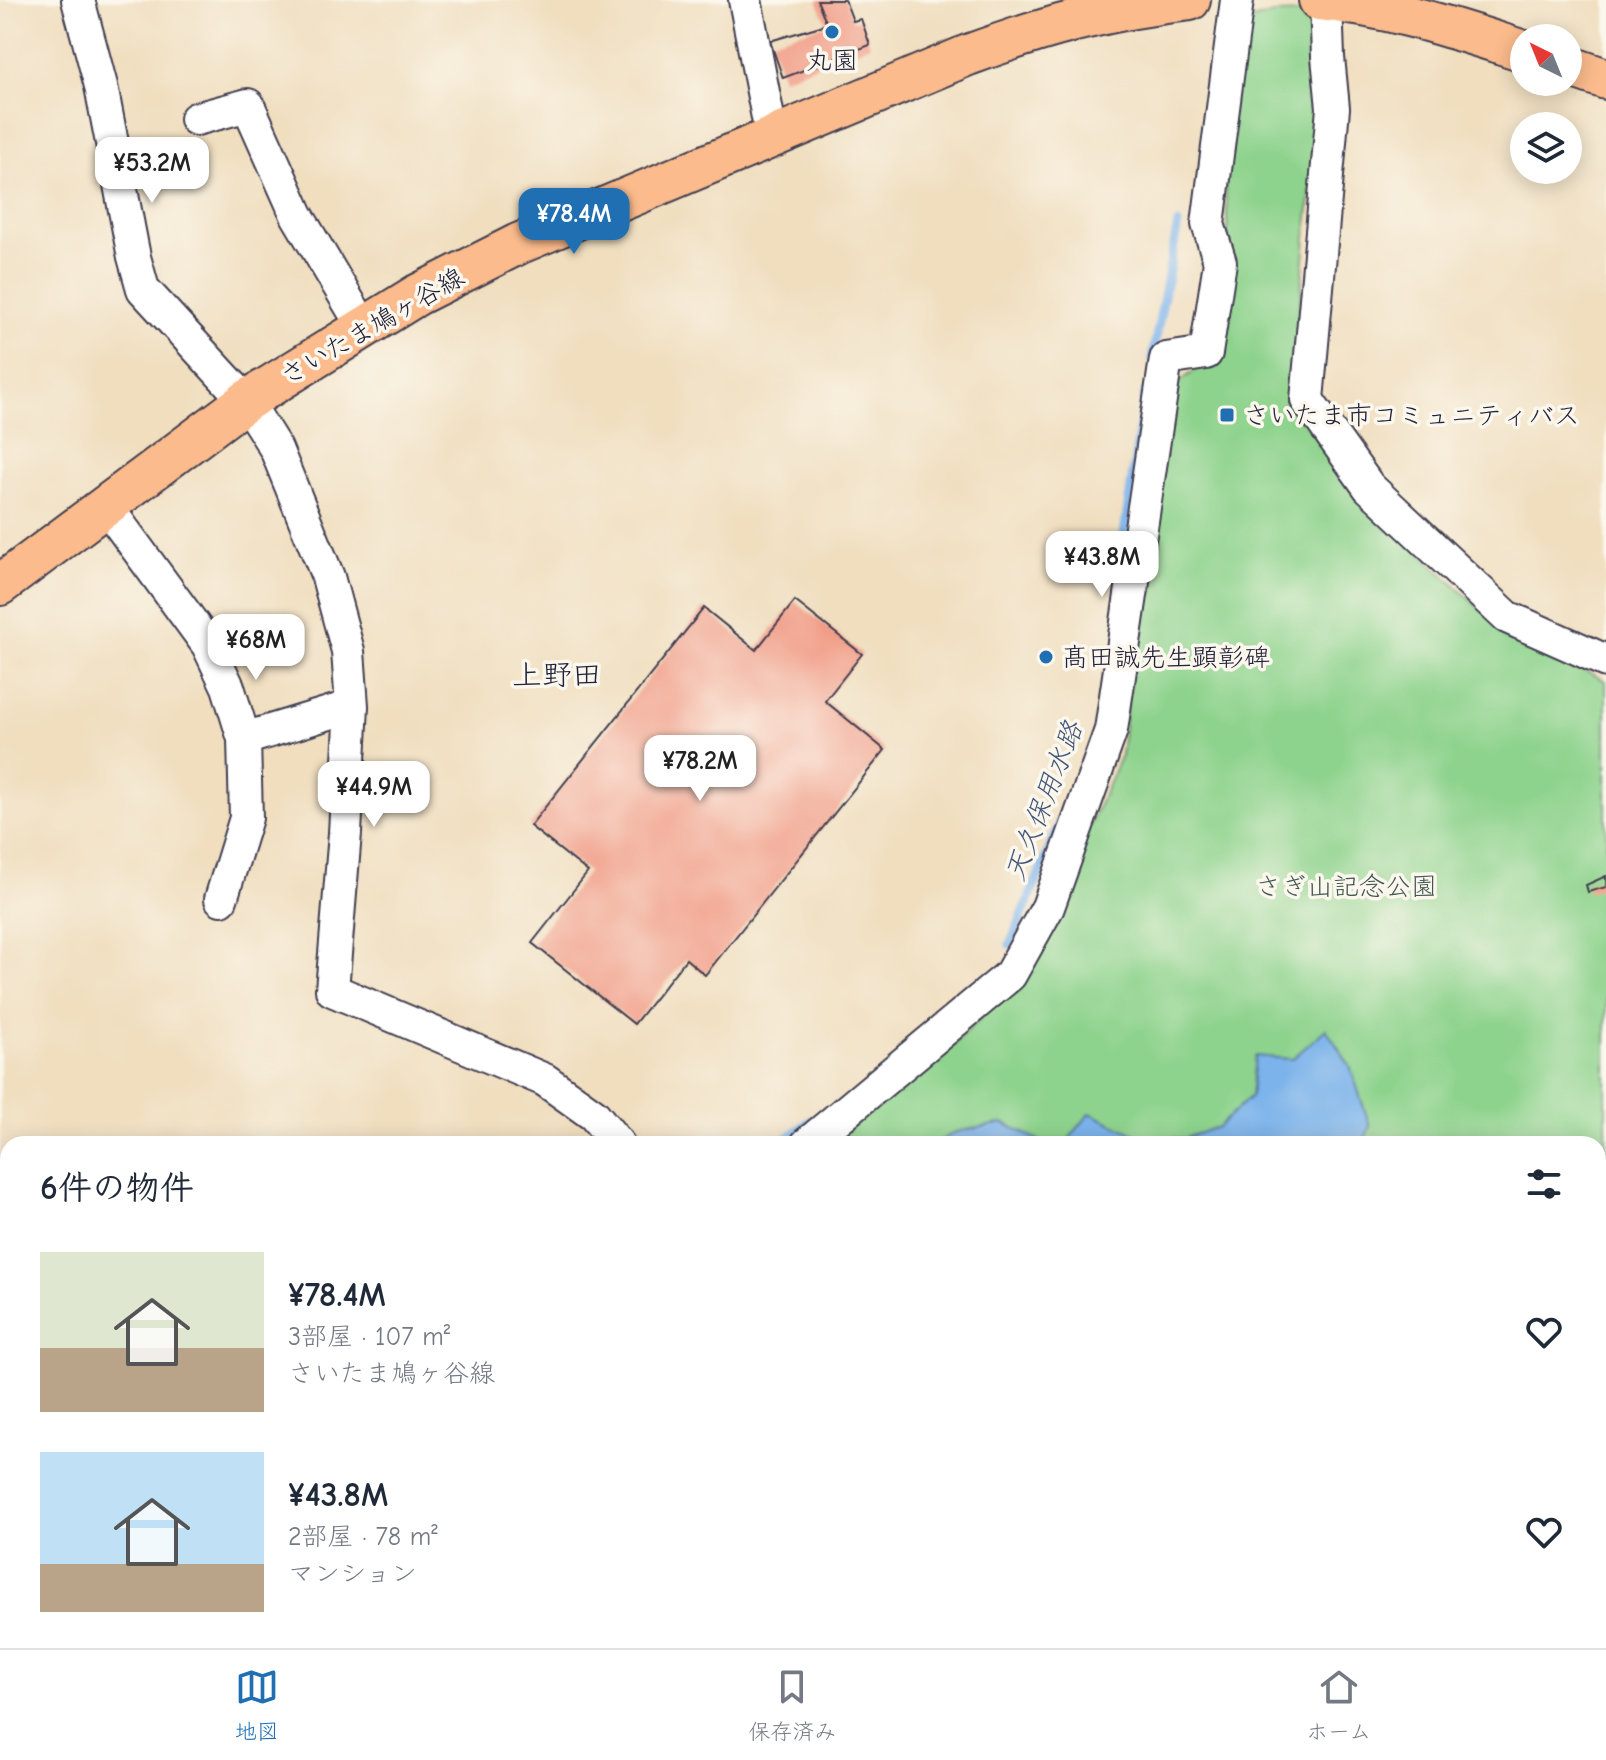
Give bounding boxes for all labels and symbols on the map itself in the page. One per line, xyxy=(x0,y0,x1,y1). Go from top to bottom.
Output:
marker: 丸園 xyxy=(823,23,841,41)
north arrow xyxy=(1510,24,1582,96)
place label: 丸園 xyxy=(806,46,858,76)
pin: ¥53.2M xyxy=(87,137,217,205)
pin: ¥78.4M xyxy=(509,188,639,256)
street label: さいたま鳩ヶ谷線 xyxy=(275,262,470,392)
place label: さいたま市コミュニティバス xyxy=(1243,401,1580,431)
marker: さいたま市コミュニティバス xyxy=(1218,406,1236,424)
pin: ¥43.8M xyxy=(1037,531,1167,599)
pin: ¥68M xyxy=(209,614,303,682)
place label: 髙田誠先生顕彰碑 xyxy=(1062,643,1270,673)
marker: 髙田誠先生顕彰碑 xyxy=(1037,648,1055,666)
district label: 上野田 xyxy=(512,658,602,693)
water label: 天久保用水路 xyxy=(999,715,1090,886)
pin: ¥78.2M xyxy=(635,735,765,803)
pin: ¥44.9M xyxy=(309,761,439,829)
park label: さぎ山記念公園 xyxy=(1255,872,1437,902)

